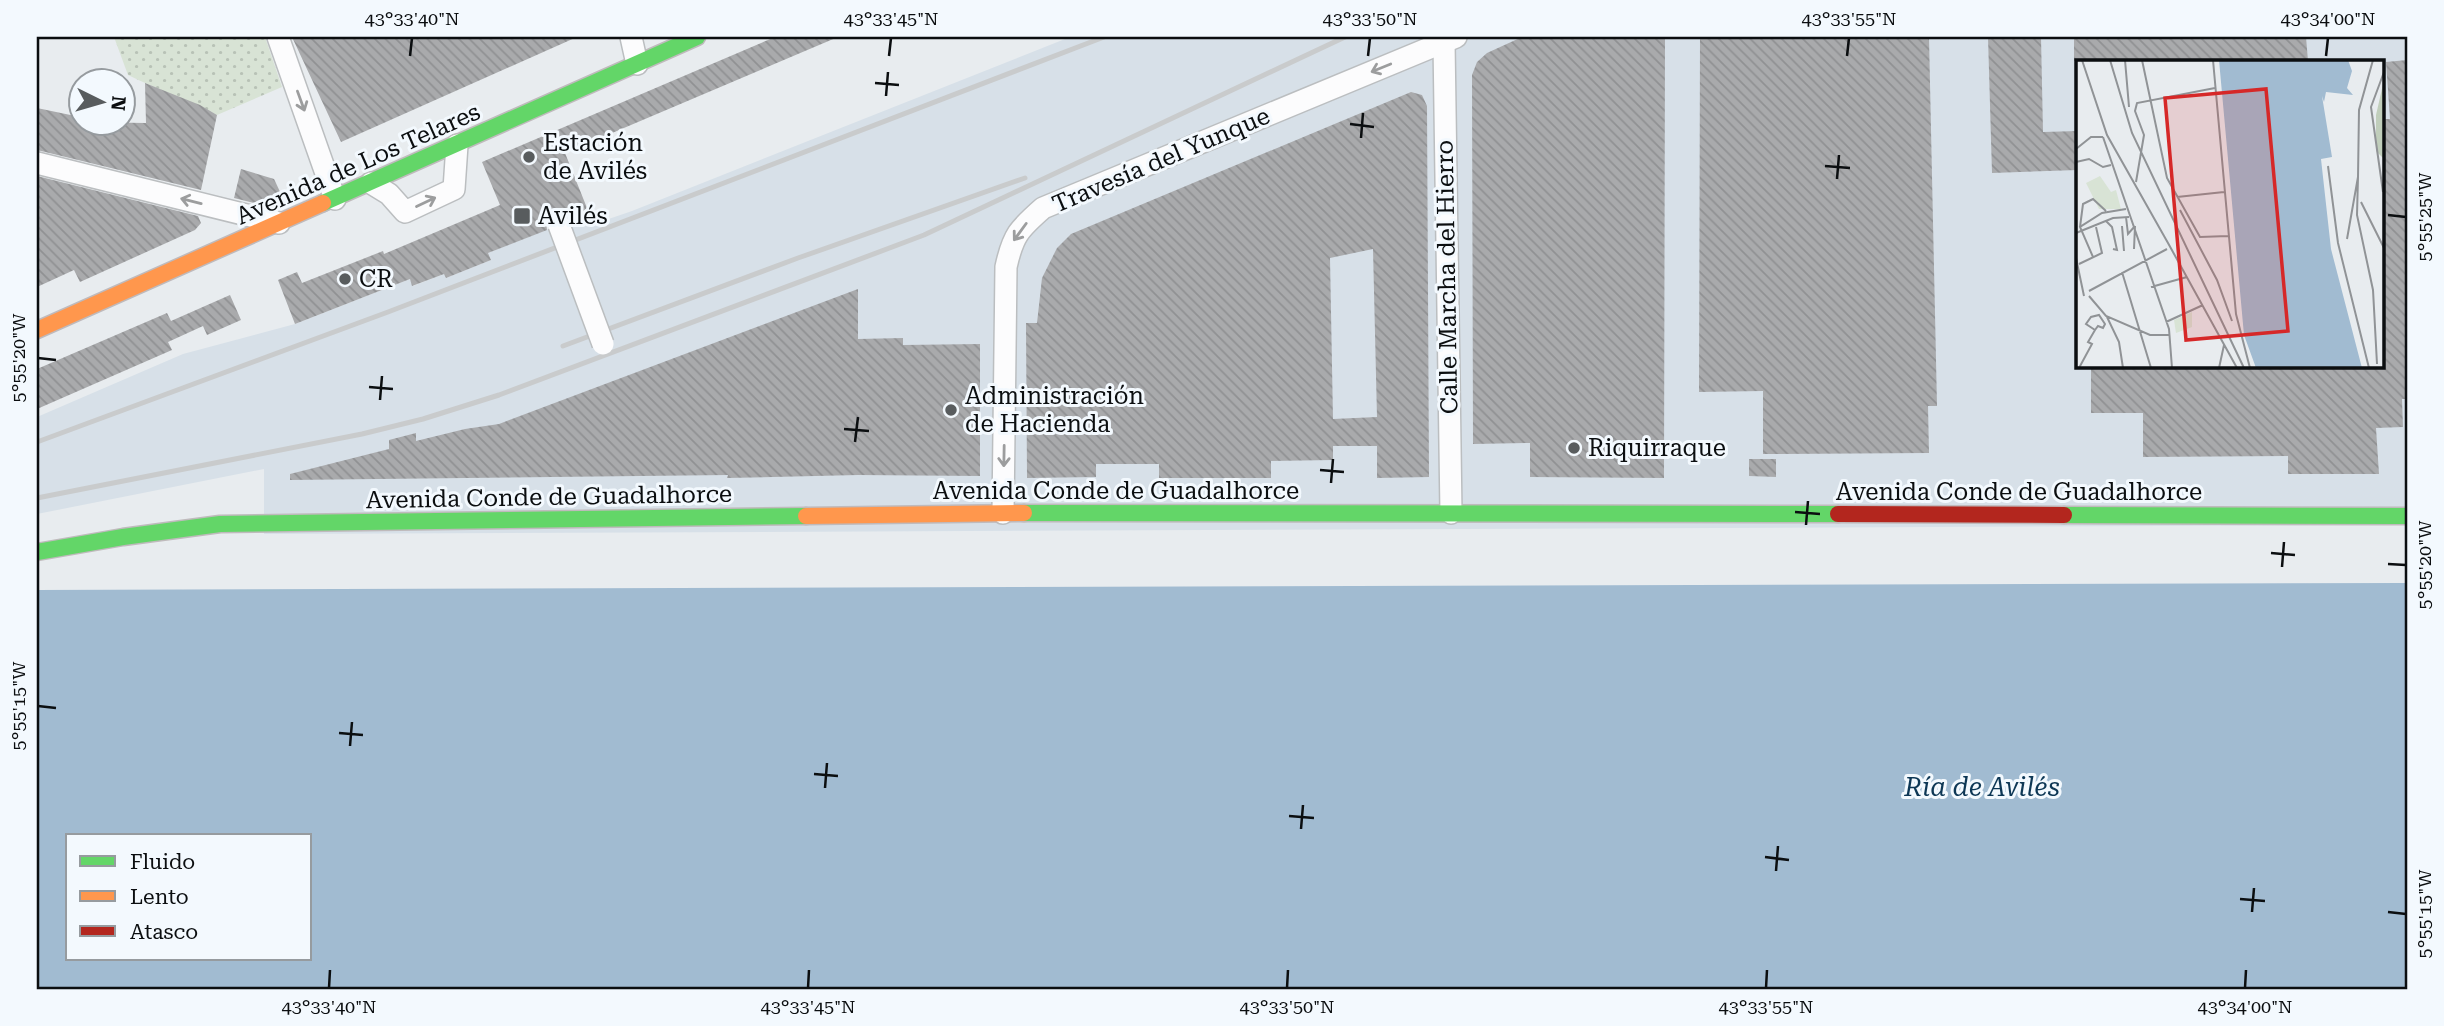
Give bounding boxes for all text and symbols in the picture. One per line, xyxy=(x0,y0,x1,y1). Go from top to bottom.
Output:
text: 43°33'40"N xyxy=(365,8,459,29)
text: 43°33'45"N xyxy=(844,8,938,29)
text: 43°33'50"N xyxy=(1323,8,1417,29)
text: 43°33'55"N xyxy=(1802,8,1896,29)
text: 43°34'00"N xyxy=(2281,8,2375,29)
inset map xyxy=(2076,60,2384,368)
one-way arrow xyxy=(1371,63,1392,76)
north arrow xyxy=(66,66,136,136)
one-way arrow xyxy=(296,90,308,112)
text: N xyxy=(106,95,131,112)
street label: Avenida de Los Telares xyxy=(232,97,484,231)
street label: Travesía del Yunque xyxy=(1048,102,1274,218)
place label: Estación de Avilés xyxy=(543,129,647,185)
street label: Calle Marcha del Hierro xyxy=(1431,140,1463,414)
marker: Estación de Avilés xyxy=(521,149,537,165)
text: 5°55'25"W xyxy=(2414,172,2435,261)
one-way arrow xyxy=(180,194,203,207)
one-way arrow xyxy=(415,195,436,208)
place label: Avilés xyxy=(538,202,608,230)
marker: Avilés xyxy=(512,206,532,226)
one-way arrow xyxy=(1013,222,1027,241)
place label: CR xyxy=(359,265,393,293)
marker: CR xyxy=(337,271,353,287)
text: 5°55'20"W xyxy=(8,313,29,402)
place label: Administración de Hacienda xyxy=(965,382,1144,438)
marker: Administración de Hacienda xyxy=(943,402,959,418)
place label: Riquirraque xyxy=(1588,434,1726,462)
marker: Riquirraque xyxy=(1566,440,1582,456)
one-way arrow xyxy=(997,444,1011,467)
street label: Avenida Conde de Guadalhorce xyxy=(933,477,1299,505)
street label: Avenida Conde de Guadalhorce xyxy=(1836,478,2202,506)
street label: Avenida Conde de Guadalhorce xyxy=(366,480,732,514)
text: 5°55'20"W xyxy=(2414,520,2435,609)
text: 5°55'15"W xyxy=(8,661,29,750)
water label: Ría de Avilés xyxy=(1903,772,2060,802)
legend xyxy=(66,834,312,960)
text: Fluido xyxy=(130,850,195,874)
text: 5°55'15"W xyxy=(2414,869,2435,958)
text: Lento xyxy=(130,885,189,909)
text: Atasco xyxy=(130,920,198,944)
text: 43°33'40"N xyxy=(282,996,376,1017)
text: 43°33'45"N xyxy=(761,996,855,1017)
text: 43°33'50"N xyxy=(1240,996,1334,1017)
text: 43°33'55"N xyxy=(1719,996,1813,1017)
text: 43°34'00"N xyxy=(2198,996,2292,1017)

